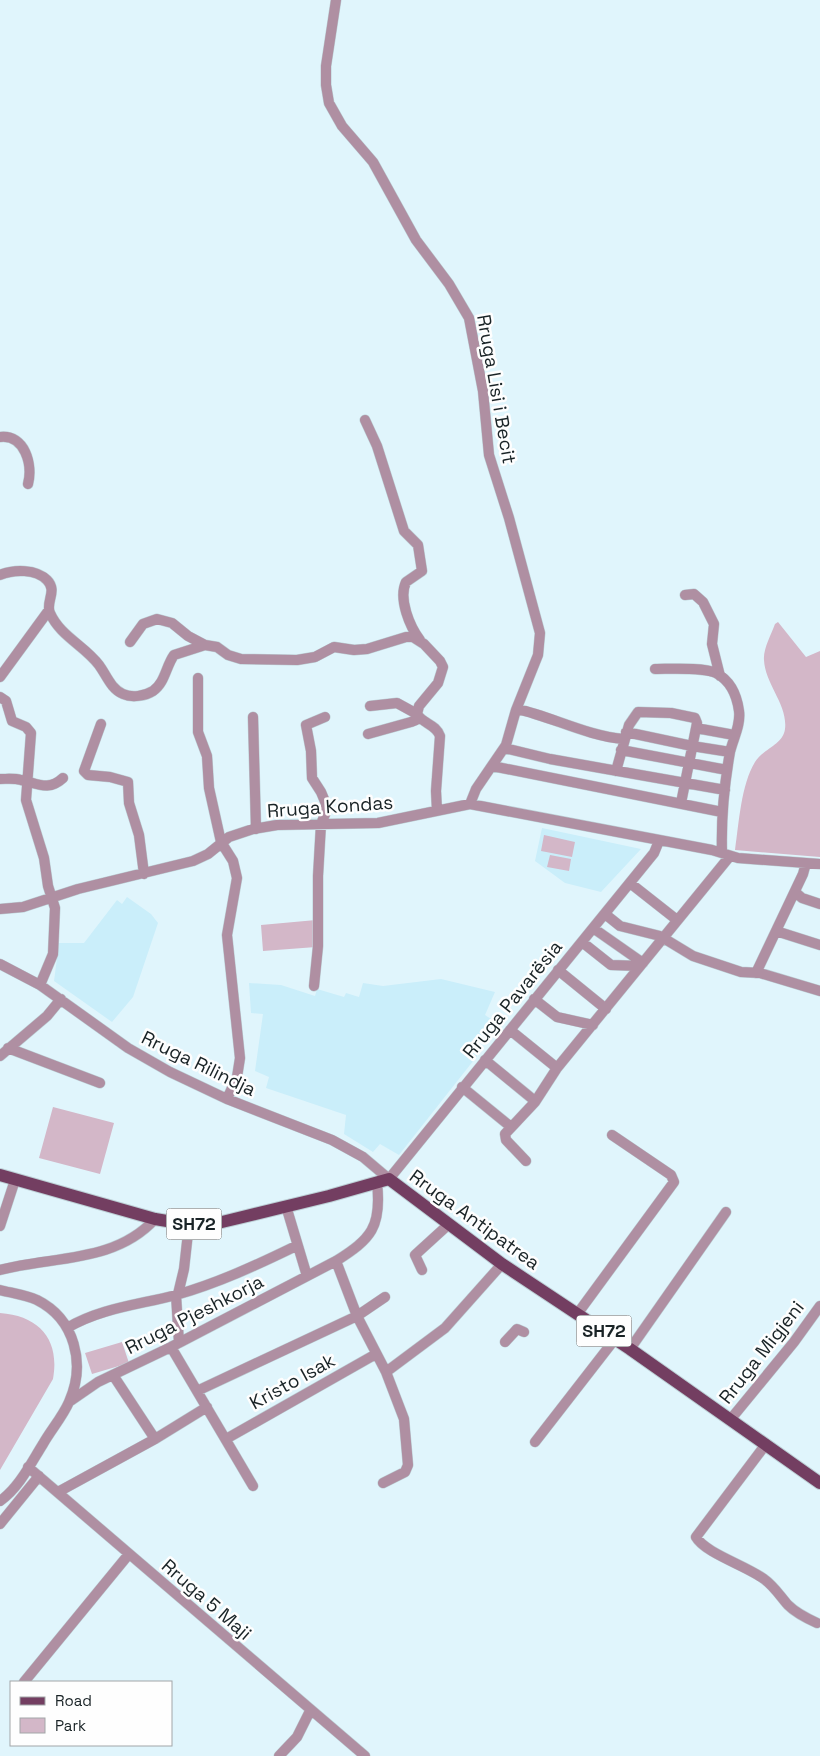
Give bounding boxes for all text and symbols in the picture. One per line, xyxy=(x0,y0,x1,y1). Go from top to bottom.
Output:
street label: Rruga Lisi i Becit xyxy=(471,312,522,466)
street label: Rruga Kondas xyxy=(266,790,394,823)
street label: Rruga Pavarësia xyxy=(457,935,568,1064)
street label: Rruga Rilindja xyxy=(137,1025,260,1102)
street label: Rruga Antipatrea xyxy=(404,1164,545,1275)
road number: SH72 xyxy=(166,1208,222,1240)
street label: Rruga Pjeshkorja xyxy=(121,1269,268,1360)
street label: Rruga Migjeni xyxy=(713,1296,810,1409)
road number: SH72 xyxy=(576,1315,632,1346)
street label: Kristo Isak xyxy=(245,1348,339,1415)
street label: Rruga 5 Maji xyxy=(156,1553,257,1645)
legend xyxy=(10,1681,172,1746)
text: Road xyxy=(55,1691,92,1710)
text: Park xyxy=(55,1716,86,1735)

